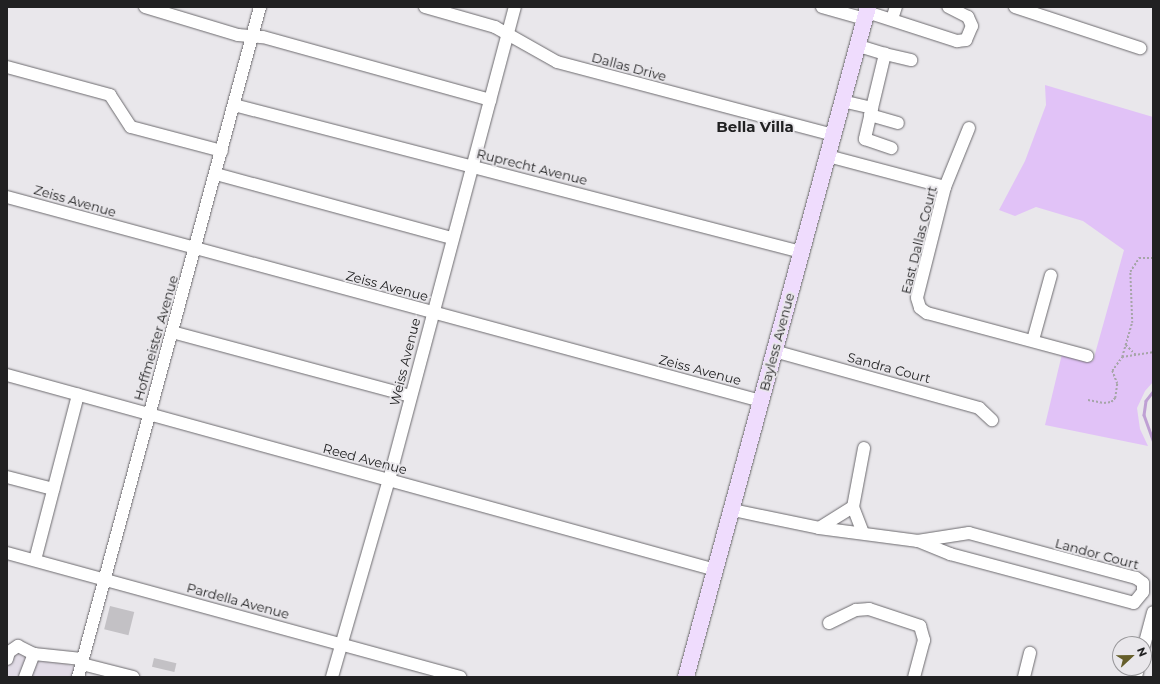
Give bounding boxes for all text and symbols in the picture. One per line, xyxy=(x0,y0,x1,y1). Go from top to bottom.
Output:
street label: Dallas Drive xyxy=(590,50,668,84)
district label: Bella Villa xyxy=(716,118,794,136)
street label: Ruprecht Avenue xyxy=(475,146,589,188)
street label: Zeiss Avenue xyxy=(32,182,118,220)
street label: East Dallas Court xyxy=(898,184,940,296)
street label: Zeiss Avenue xyxy=(344,267,430,305)
street label: Hoffmeister Avenue xyxy=(131,274,181,402)
street label: Bayless Avenue xyxy=(756,291,798,393)
street label: Weiss Avenue xyxy=(387,316,423,408)
street label: Sandra Court xyxy=(846,349,932,387)
street label: Zeiss Avenue xyxy=(657,351,743,389)
street label: Reed Avenue xyxy=(321,440,409,478)
street label: Landor Court xyxy=(1053,535,1141,573)
street label: Pardella Avenue xyxy=(185,580,291,622)
north arrow xyxy=(1112,636,1152,676)
text: N xyxy=(1134,645,1150,659)

